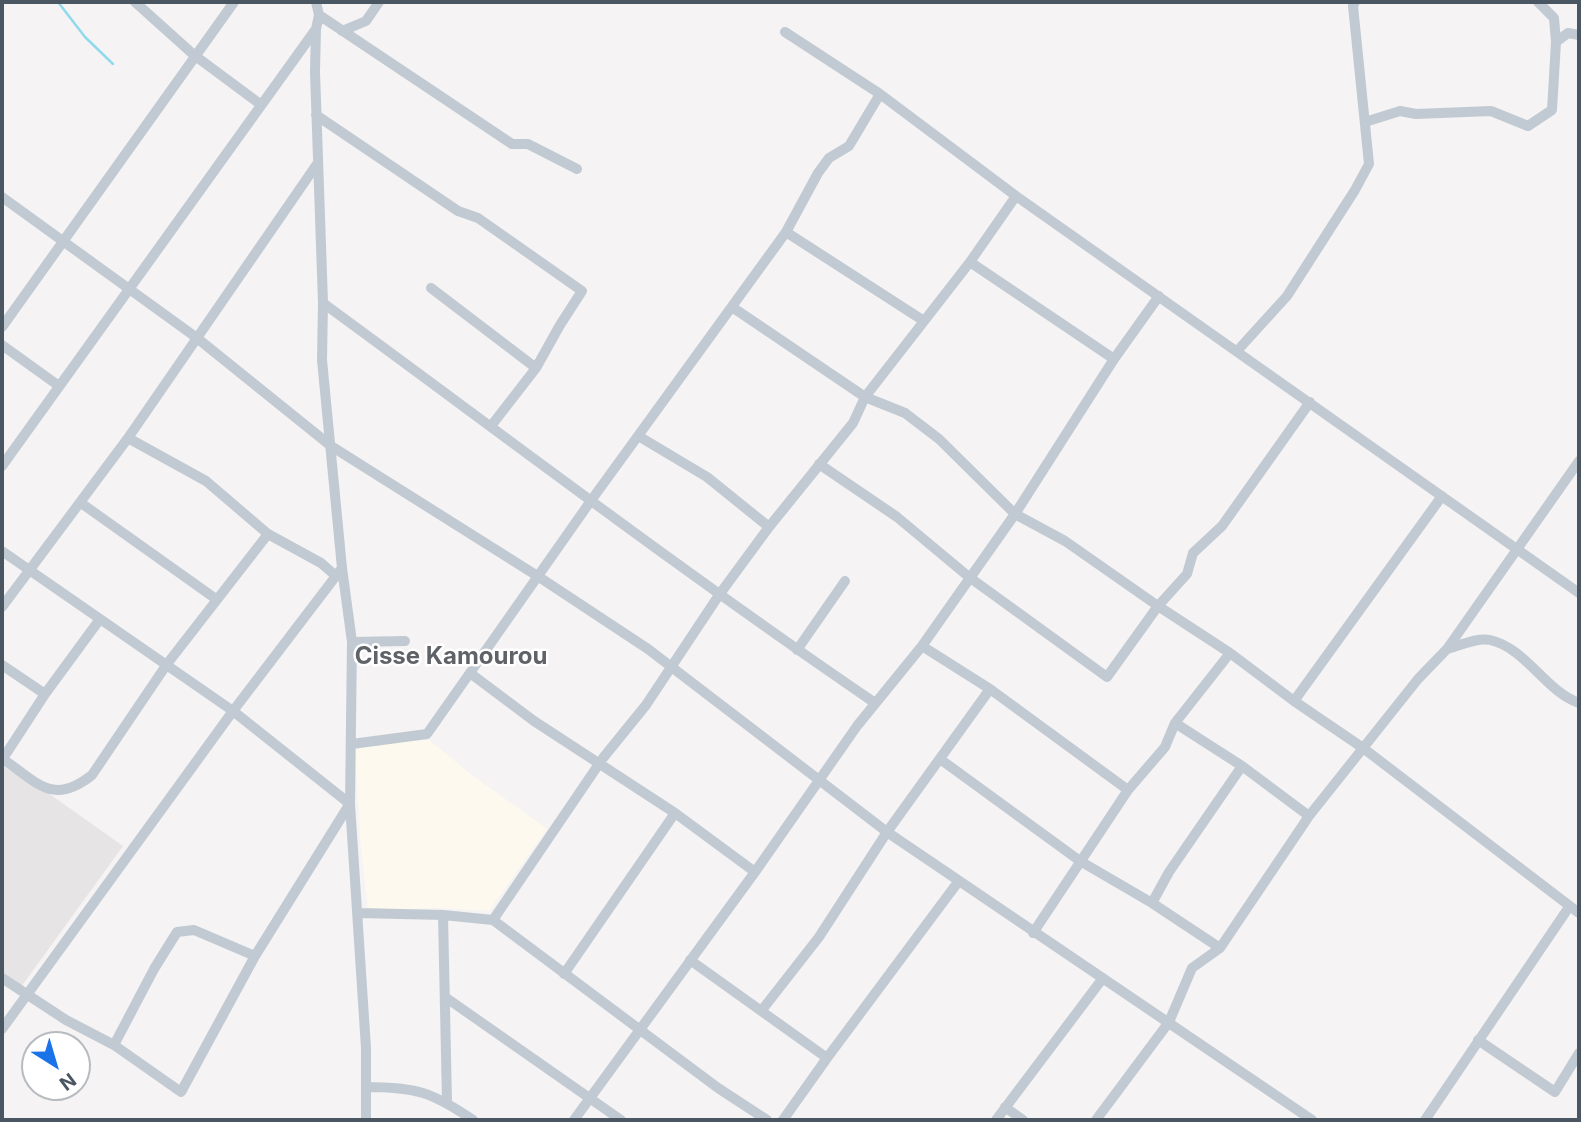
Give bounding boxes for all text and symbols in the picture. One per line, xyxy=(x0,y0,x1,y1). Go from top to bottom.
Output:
district label: Cisse Kamourou xyxy=(355,643,547,671)
north arrow xyxy=(21,1031,91,1101)
text: N xyxy=(55,1068,80,1095)

